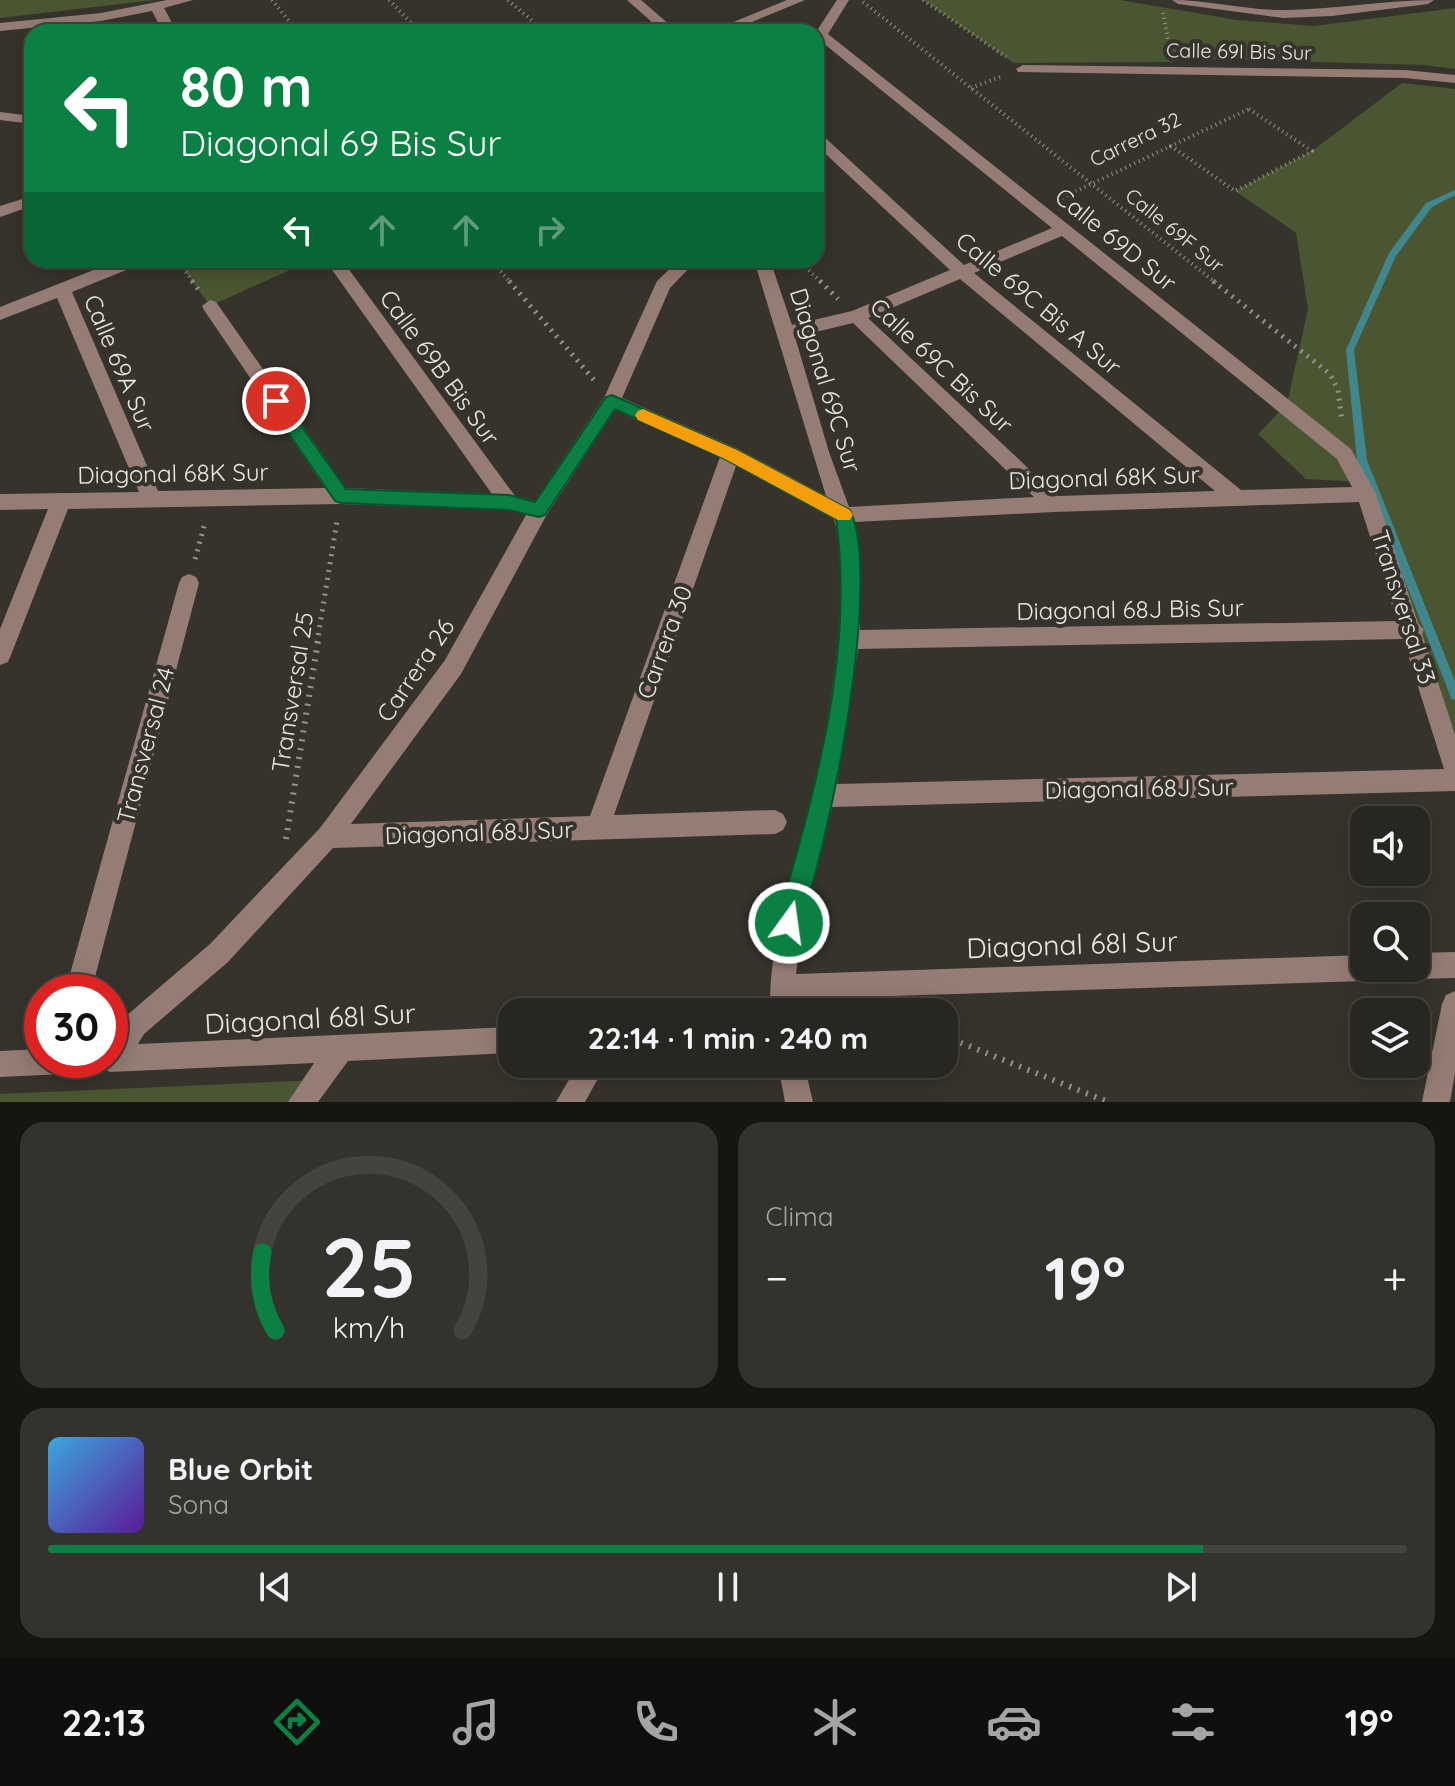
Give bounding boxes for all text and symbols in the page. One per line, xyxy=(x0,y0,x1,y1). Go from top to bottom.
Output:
street label: Calle 69I Bis Sur xyxy=(1166,37,1312,65)
text: 80 m xyxy=(180,51,312,121)
icon: left xyxy=(48,56,152,160)
street label: Carrera 32 xyxy=(1085,106,1185,172)
text: Diagonal 69 Bis Sur xyxy=(180,120,501,165)
street label: Calle 69D Sur xyxy=(1049,181,1183,297)
street label: Calle 69F Sur xyxy=(1121,183,1230,278)
icon: left xyxy=(276,208,320,252)
icon: ahead xyxy=(360,208,404,252)
icon: ahead xyxy=(444,208,488,252)
icon: right xyxy=(528,208,572,252)
street label: Calle 69C Bis A Sur xyxy=(950,225,1128,381)
street label: Calle 69B Bis Sur xyxy=(374,284,506,450)
street label: Diagonal 69C Sur xyxy=(784,284,868,476)
street label: Calle 69A Sur xyxy=(78,290,162,436)
street label: Calle 69C Bis Sur xyxy=(864,291,1020,439)
pin xyxy=(242,367,310,435)
icon: arrive xyxy=(254,379,298,423)
street label: Diagonal 68K Sur xyxy=(77,456,269,490)
street label: Diagonal 68K Sur xyxy=(1008,459,1200,495)
street label: Transversal 33 xyxy=(1365,526,1443,688)
street label: Carrera 30 xyxy=(630,581,698,703)
street label: Diagonal 68J Bis Sur xyxy=(1016,592,1244,626)
street label: Transversal 25 xyxy=(265,610,319,774)
street label: Carrera 26 xyxy=(370,613,460,727)
street label: Transversal 24 xyxy=(110,663,180,827)
street label: Diagonal 68J Sur xyxy=(1044,771,1234,805)
map controls xyxy=(1350,806,1430,1078)
button: sound xyxy=(1350,806,1430,886)
street label: Diagonal 68J Sur xyxy=(384,814,574,850)
position arrow xyxy=(747,881,831,965)
button: search xyxy=(1350,902,1430,982)
street label: Diagonal 68I Sur xyxy=(966,923,1178,965)
speed limit sign: 30 xyxy=(24,974,128,1078)
street label: Diagonal 68I Sur xyxy=(204,995,417,1041)
button: layers xyxy=(1350,998,1430,1078)
text: 22:14 · 1 min · 240 m xyxy=(588,1019,868,1057)
text: Clima xyxy=(766,1200,834,1233)
text: 25 xyxy=(321,1214,416,1318)
text: 19° xyxy=(1045,1240,1126,1315)
text: − xyxy=(766,1250,788,1305)
text: + xyxy=(1382,1250,1407,1305)
text: km/h xyxy=(332,1309,405,1345)
text: Blue Orbit xyxy=(168,1450,313,1488)
text: Sona xyxy=(168,1488,229,1521)
icon: previous xyxy=(253,1565,297,1609)
icon: pause xyxy=(706,1565,750,1609)
icon: next xyxy=(1159,1565,1203,1609)
icon: directions xyxy=(269,1694,325,1750)
icon: music xyxy=(448,1694,504,1750)
icon: phone xyxy=(628,1694,684,1750)
icon: climate xyxy=(807,1694,863,1750)
icon: car xyxy=(986,1694,1042,1750)
icon: filters xyxy=(1165,1694,1221,1750)
text: 22:13 xyxy=(62,1700,146,1745)
text: 19° xyxy=(1345,1700,1393,1745)

